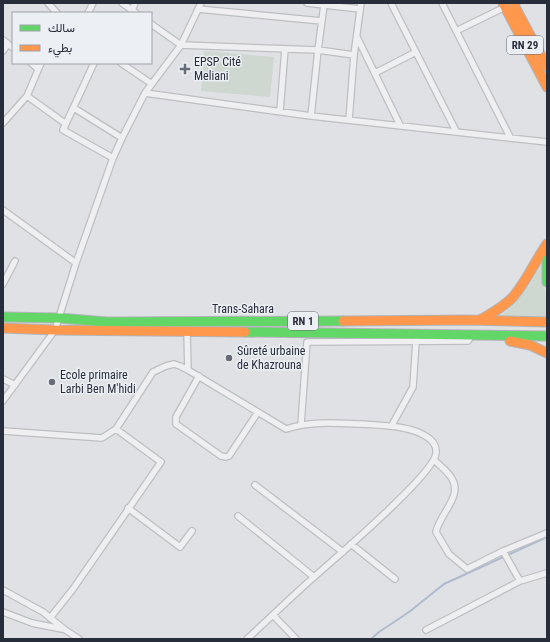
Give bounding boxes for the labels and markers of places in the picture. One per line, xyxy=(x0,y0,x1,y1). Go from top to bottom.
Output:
place label: EPSP Cité Meliani xyxy=(194,55,241,83)
marker: EPSP Cité Meliani xyxy=(179,63,191,75)
place label: Sûreté urbaine de Khazrouna xyxy=(237,344,306,372)
marker: Sûreté urbaine de Khazrouna xyxy=(224,353,234,363)
place label: Ecole primaire Larbi Ben M'hidi xyxy=(60,368,136,396)
marker: Ecole primaire Larbi Ben M'hidi xyxy=(47,377,57,387)

